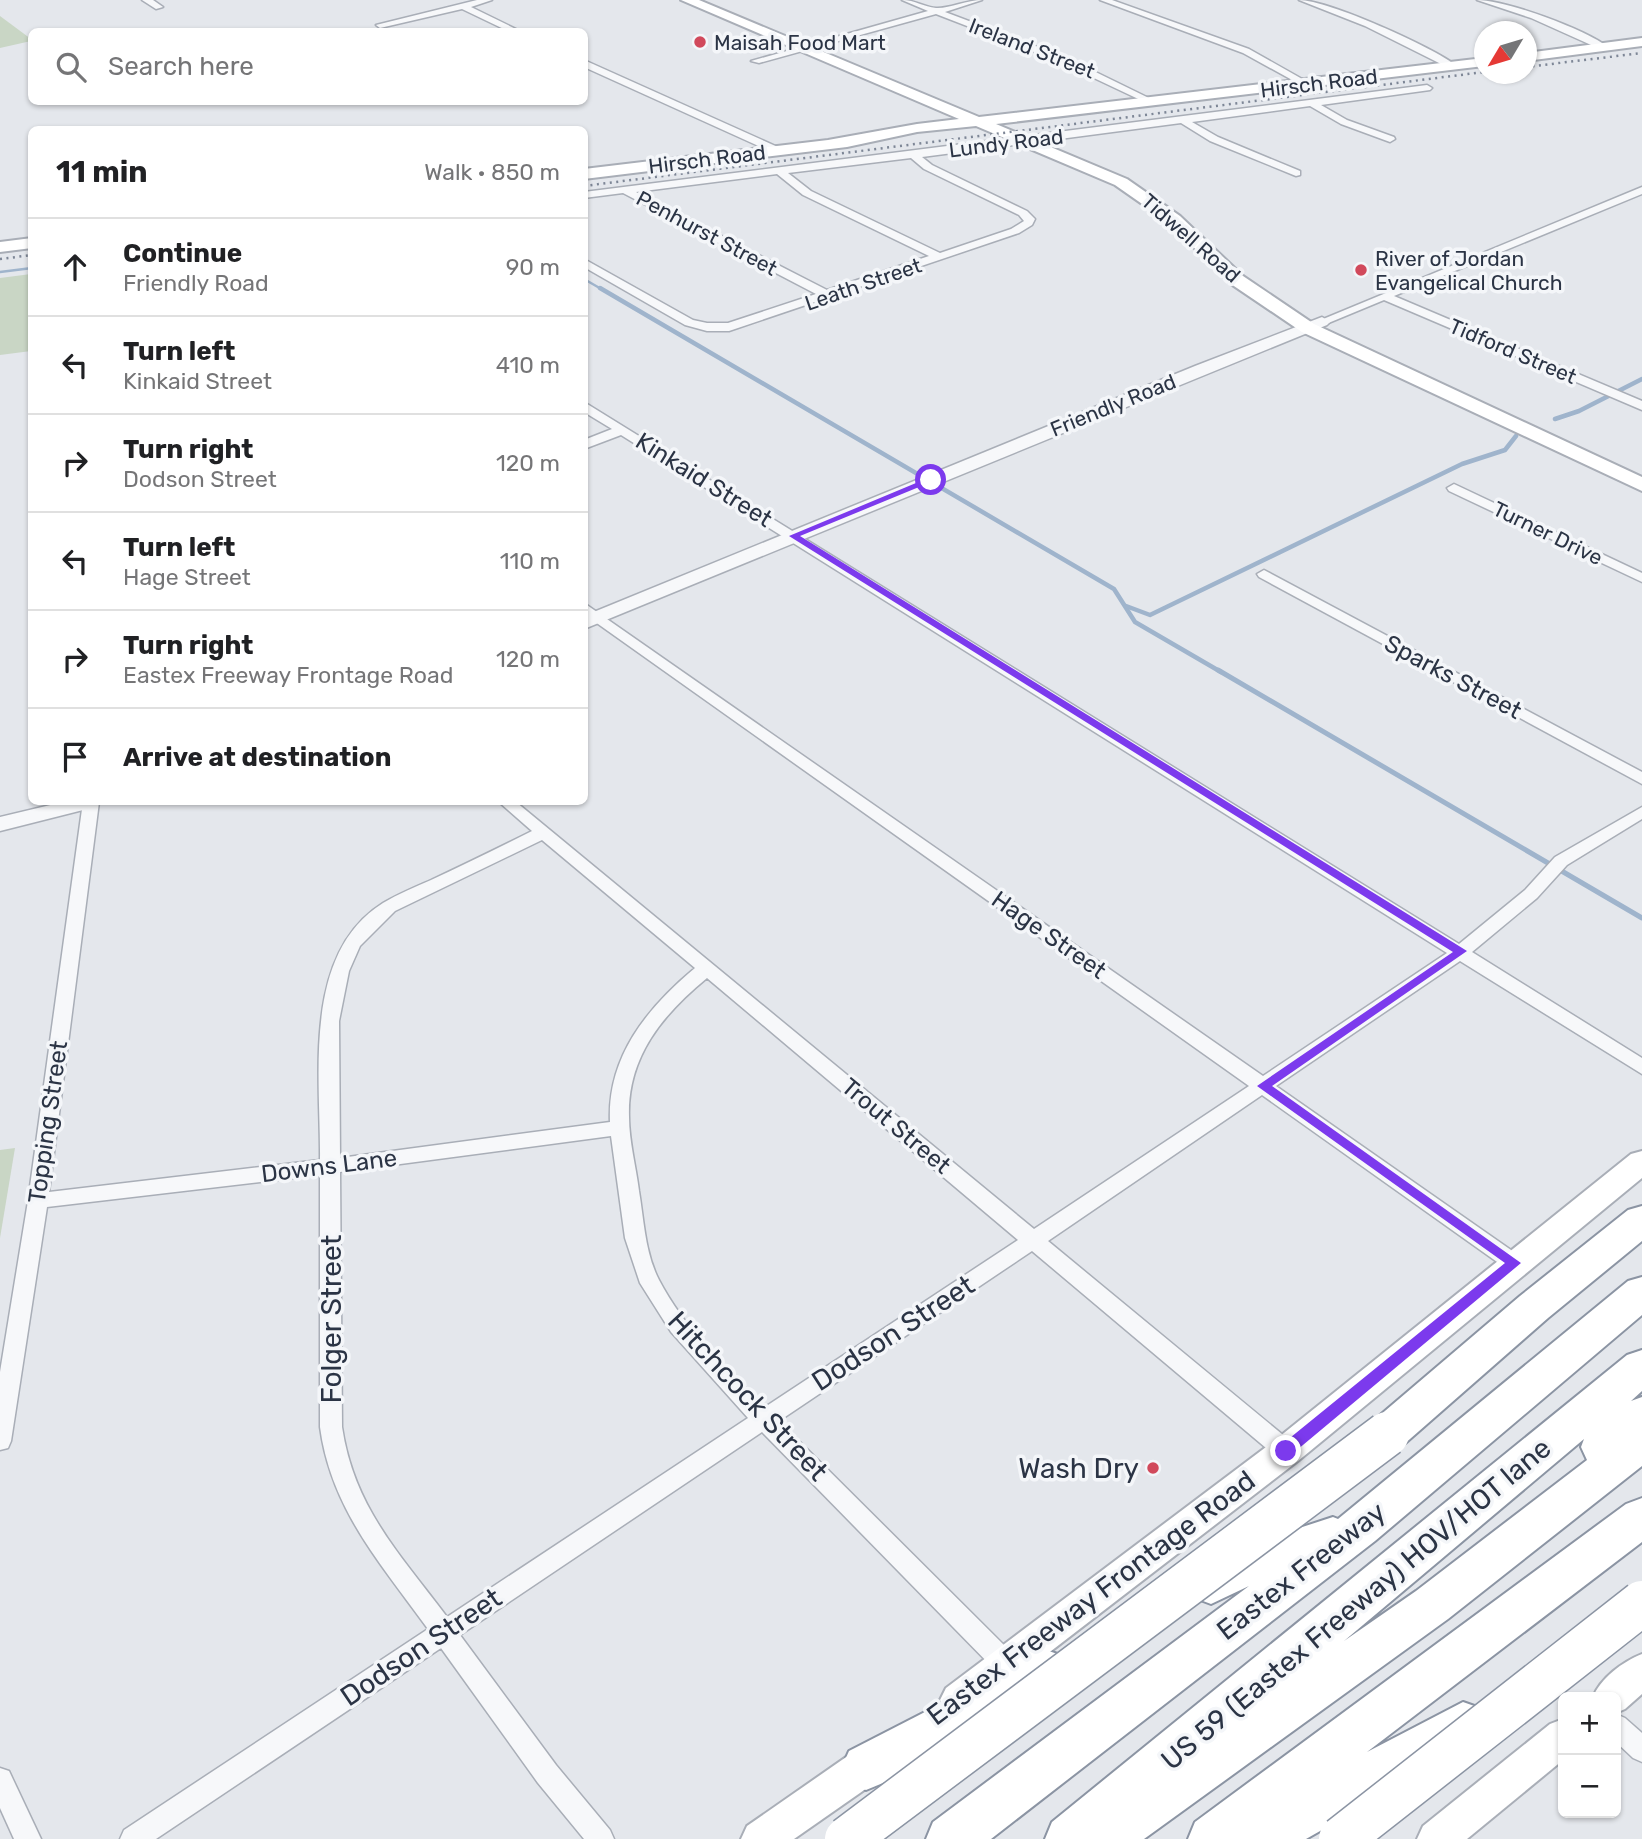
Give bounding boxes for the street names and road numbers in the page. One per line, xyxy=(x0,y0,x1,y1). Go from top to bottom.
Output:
street label: Ireland Street xyxy=(965,12,1099,84)
street label: Hirsch Road xyxy=(1259,63,1379,103)
street label: Lundy Road xyxy=(947,124,1065,162)
street label: Hirsch Road xyxy=(647,139,767,179)
street label: Penhurst Street xyxy=(632,185,782,281)
street label: Tidwell Road xyxy=(1136,188,1246,288)
street label: Leath Street xyxy=(801,252,925,316)
street label: Tidford Street xyxy=(1446,313,1580,389)
street label: Friendly Road xyxy=(1047,368,1179,442)
street label: Kinkaid Street xyxy=(631,427,777,533)
street label: Turner Drive xyxy=(1489,496,1607,570)
street label: Sparks Street xyxy=(1380,629,1526,725)
street label: Hage Street xyxy=(986,885,1112,985)
street label: Topping Street xyxy=(23,1039,73,1205)
street label: Trout Street xyxy=(836,1072,956,1180)
street label: Downs Lane xyxy=(259,1144,399,1188)
street label: Folger Street xyxy=(315,1234,348,1404)
street label: Dodson Street xyxy=(806,1268,981,1398)
street label: Hitchcock Street xyxy=(661,1305,835,1487)
street label: US 59 (Eastex Freeway) HOV/HOT lane xyxy=(1154,1431,1558,1777)
street label: Eastex Freeway Frontage Road xyxy=(920,1464,1262,1732)
street label: Eastex Freeway xyxy=(1210,1495,1392,1647)
street label: Dodson Street xyxy=(334,1581,508,1713)

